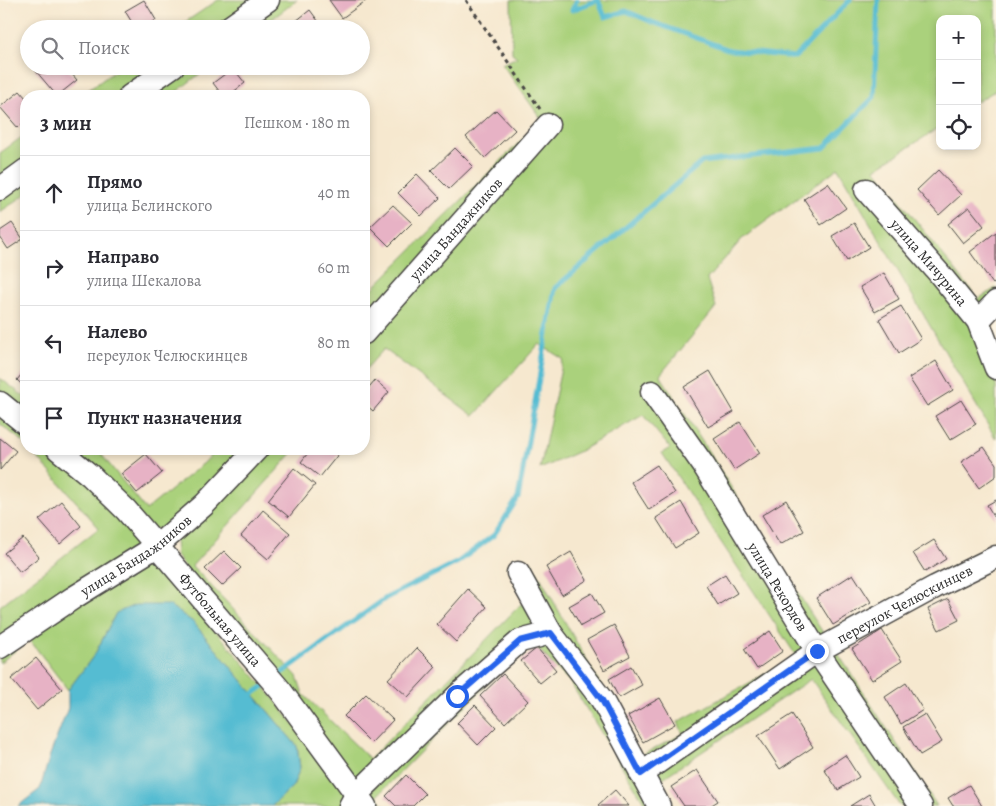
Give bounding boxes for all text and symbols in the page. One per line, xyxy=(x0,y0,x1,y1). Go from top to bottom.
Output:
map controls xyxy=(936,15,981,150)
button: + xyxy=(936,15,981,60)
search box xyxy=(20,20,370,75)
icon: search xyxy=(38,34,66,62)
text: Поиск xyxy=(78,35,130,61)
button: − xyxy=(936,60,981,105)
button: locate xyxy=(936,105,981,150)
text: 3 мин xyxy=(40,109,92,137)
text: Пешком · 180 m xyxy=(244,112,350,134)
text: Прямо xyxy=(87,169,142,195)
street label: улица Бандажников xyxy=(404,173,507,285)
icon: ahead xyxy=(40,179,68,207)
text: 40 m xyxy=(318,182,350,204)
text: улица Белинского xyxy=(87,195,212,217)
street label: улица Мичурина xyxy=(885,214,972,310)
text: Направо xyxy=(87,244,159,270)
icon: right xyxy=(40,254,68,282)
text: 60 m xyxy=(318,257,350,279)
text: улица Шекалова xyxy=(87,270,201,292)
text: Налево xyxy=(87,319,147,345)
icon: left xyxy=(40,329,68,357)
text: 80 m xyxy=(317,332,350,354)
text: переулок Челюскинцев xyxy=(87,345,248,367)
icon: arrive xyxy=(40,404,68,432)
text: Пункт назначения xyxy=(87,405,242,431)
street label: улица Бандажников xyxy=(76,510,196,602)
street label: улица Рекордов xyxy=(742,538,813,635)
street label: переулок Челюскинцев xyxy=(833,560,976,648)
street label: Футбольная улица xyxy=(174,569,266,671)
route end xyxy=(806,640,829,663)
route start xyxy=(446,685,469,708)

